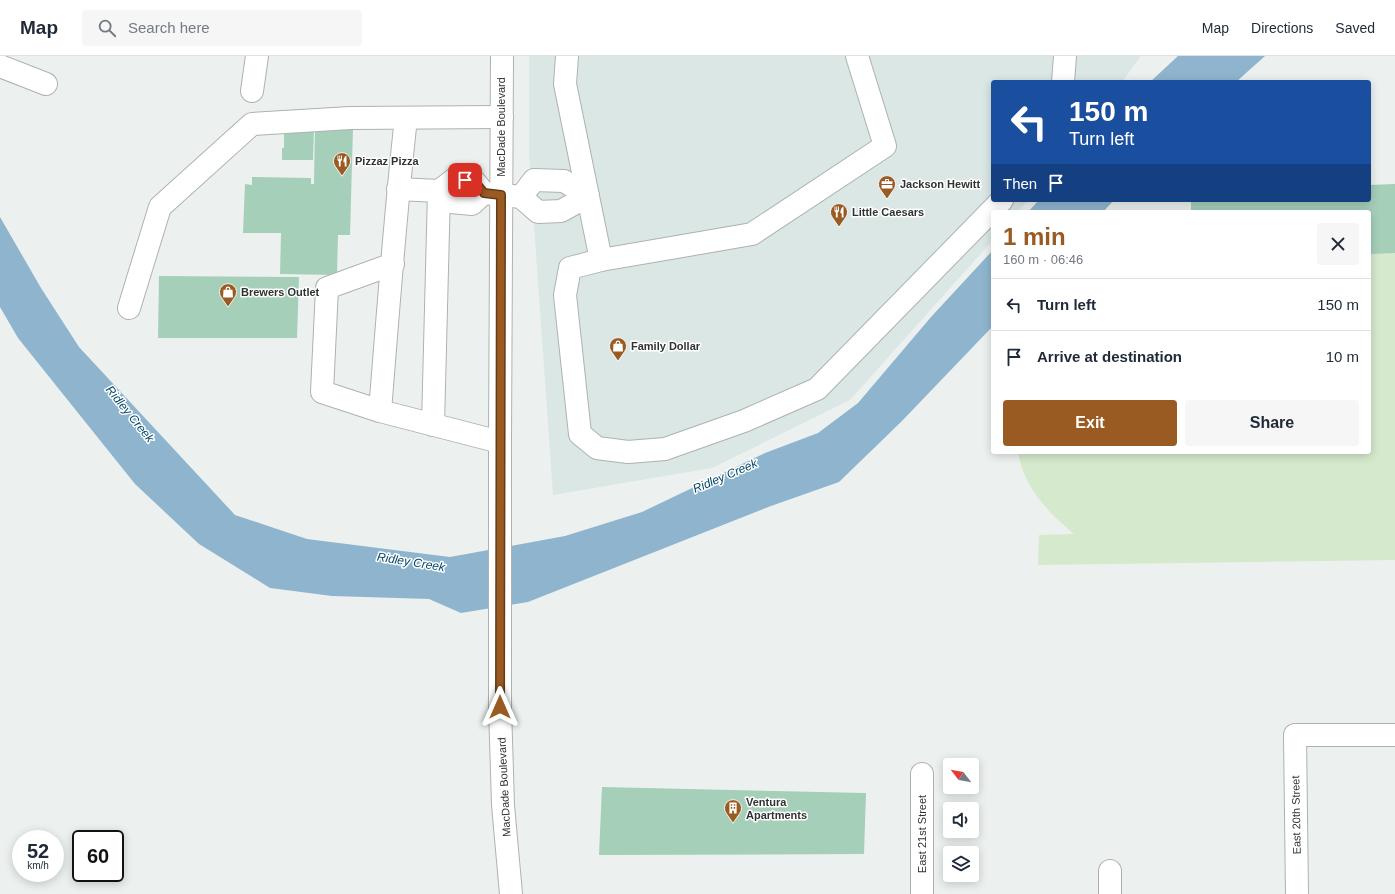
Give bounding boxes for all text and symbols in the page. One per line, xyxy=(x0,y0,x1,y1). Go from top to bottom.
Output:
search box xyxy=(82,10,362,46)
text: Map xyxy=(20,17,58,38)
icon: search xyxy=(96,17,118,39)
text: Search here xyxy=(128,19,210,36)
text: Map xyxy=(1202,20,1229,36)
text: Directions xyxy=(1251,20,1313,36)
text: Saved xyxy=(1335,20,1375,36)
street label: MacDade Boulevard xyxy=(495,77,507,177)
icon: left xyxy=(1003,96,1055,148)
text: 150 m xyxy=(1069,96,1148,127)
text: Turn left xyxy=(1069,129,1134,149)
restaurant icon: Pizzaz Pizza xyxy=(332,151,352,176)
place label: Pizzaz Pizza xyxy=(355,155,419,167)
pin xyxy=(448,163,482,197)
icon: arrive xyxy=(454,169,476,191)
icon: arrive xyxy=(1045,172,1067,194)
office icon: Jackson Hewitt xyxy=(877,174,897,199)
text: Then xyxy=(1003,175,1037,192)
place label: Jackson Hewitt xyxy=(900,178,980,190)
restaurant icon: Little Caesars xyxy=(829,202,849,227)
place label: Little Caesars xyxy=(852,206,924,218)
text: 1 min xyxy=(1003,223,1066,250)
button: close xyxy=(1317,223,1359,265)
text: 160 m · 06:46 xyxy=(1003,252,1083,267)
shop icon: Brewers Outlet xyxy=(218,282,238,307)
place label: Brewers Outlet xyxy=(241,286,320,298)
icon: left xyxy=(1003,294,1025,316)
text: Turn left xyxy=(1037,296,1096,313)
text: 150 m xyxy=(1317,296,1359,313)
shop icon: Family Dollar xyxy=(608,336,628,361)
place label: Family Dollar xyxy=(631,340,701,352)
icon: arrive xyxy=(1003,346,1025,368)
text: Arrive at destination xyxy=(1037,348,1182,365)
text: 10 m xyxy=(1326,348,1359,365)
water label: Ridley Creek xyxy=(103,383,158,446)
button: Exit xyxy=(1003,400,1177,446)
button: Share xyxy=(1185,400,1359,446)
water label: Ridley Creek xyxy=(691,456,760,496)
water label: Ridley Creek xyxy=(376,550,447,574)
position arrow xyxy=(479,686,521,728)
street label: MacDade Boulevard xyxy=(495,737,513,837)
north arrow xyxy=(943,758,979,794)
map controls xyxy=(943,758,979,882)
street label: East 20th Street xyxy=(1289,775,1303,855)
street label: East 21st Street xyxy=(916,795,928,873)
place label: Ventura Apartments xyxy=(746,796,807,821)
building icon: Ventura Apartments xyxy=(723,798,743,823)
button: sound xyxy=(943,802,979,838)
speed limit sign: 60 xyxy=(72,830,124,882)
text: 52 xyxy=(27,840,49,862)
button: layers xyxy=(943,846,979,882)
text: km/h xyxy=(27,860,49,871)

